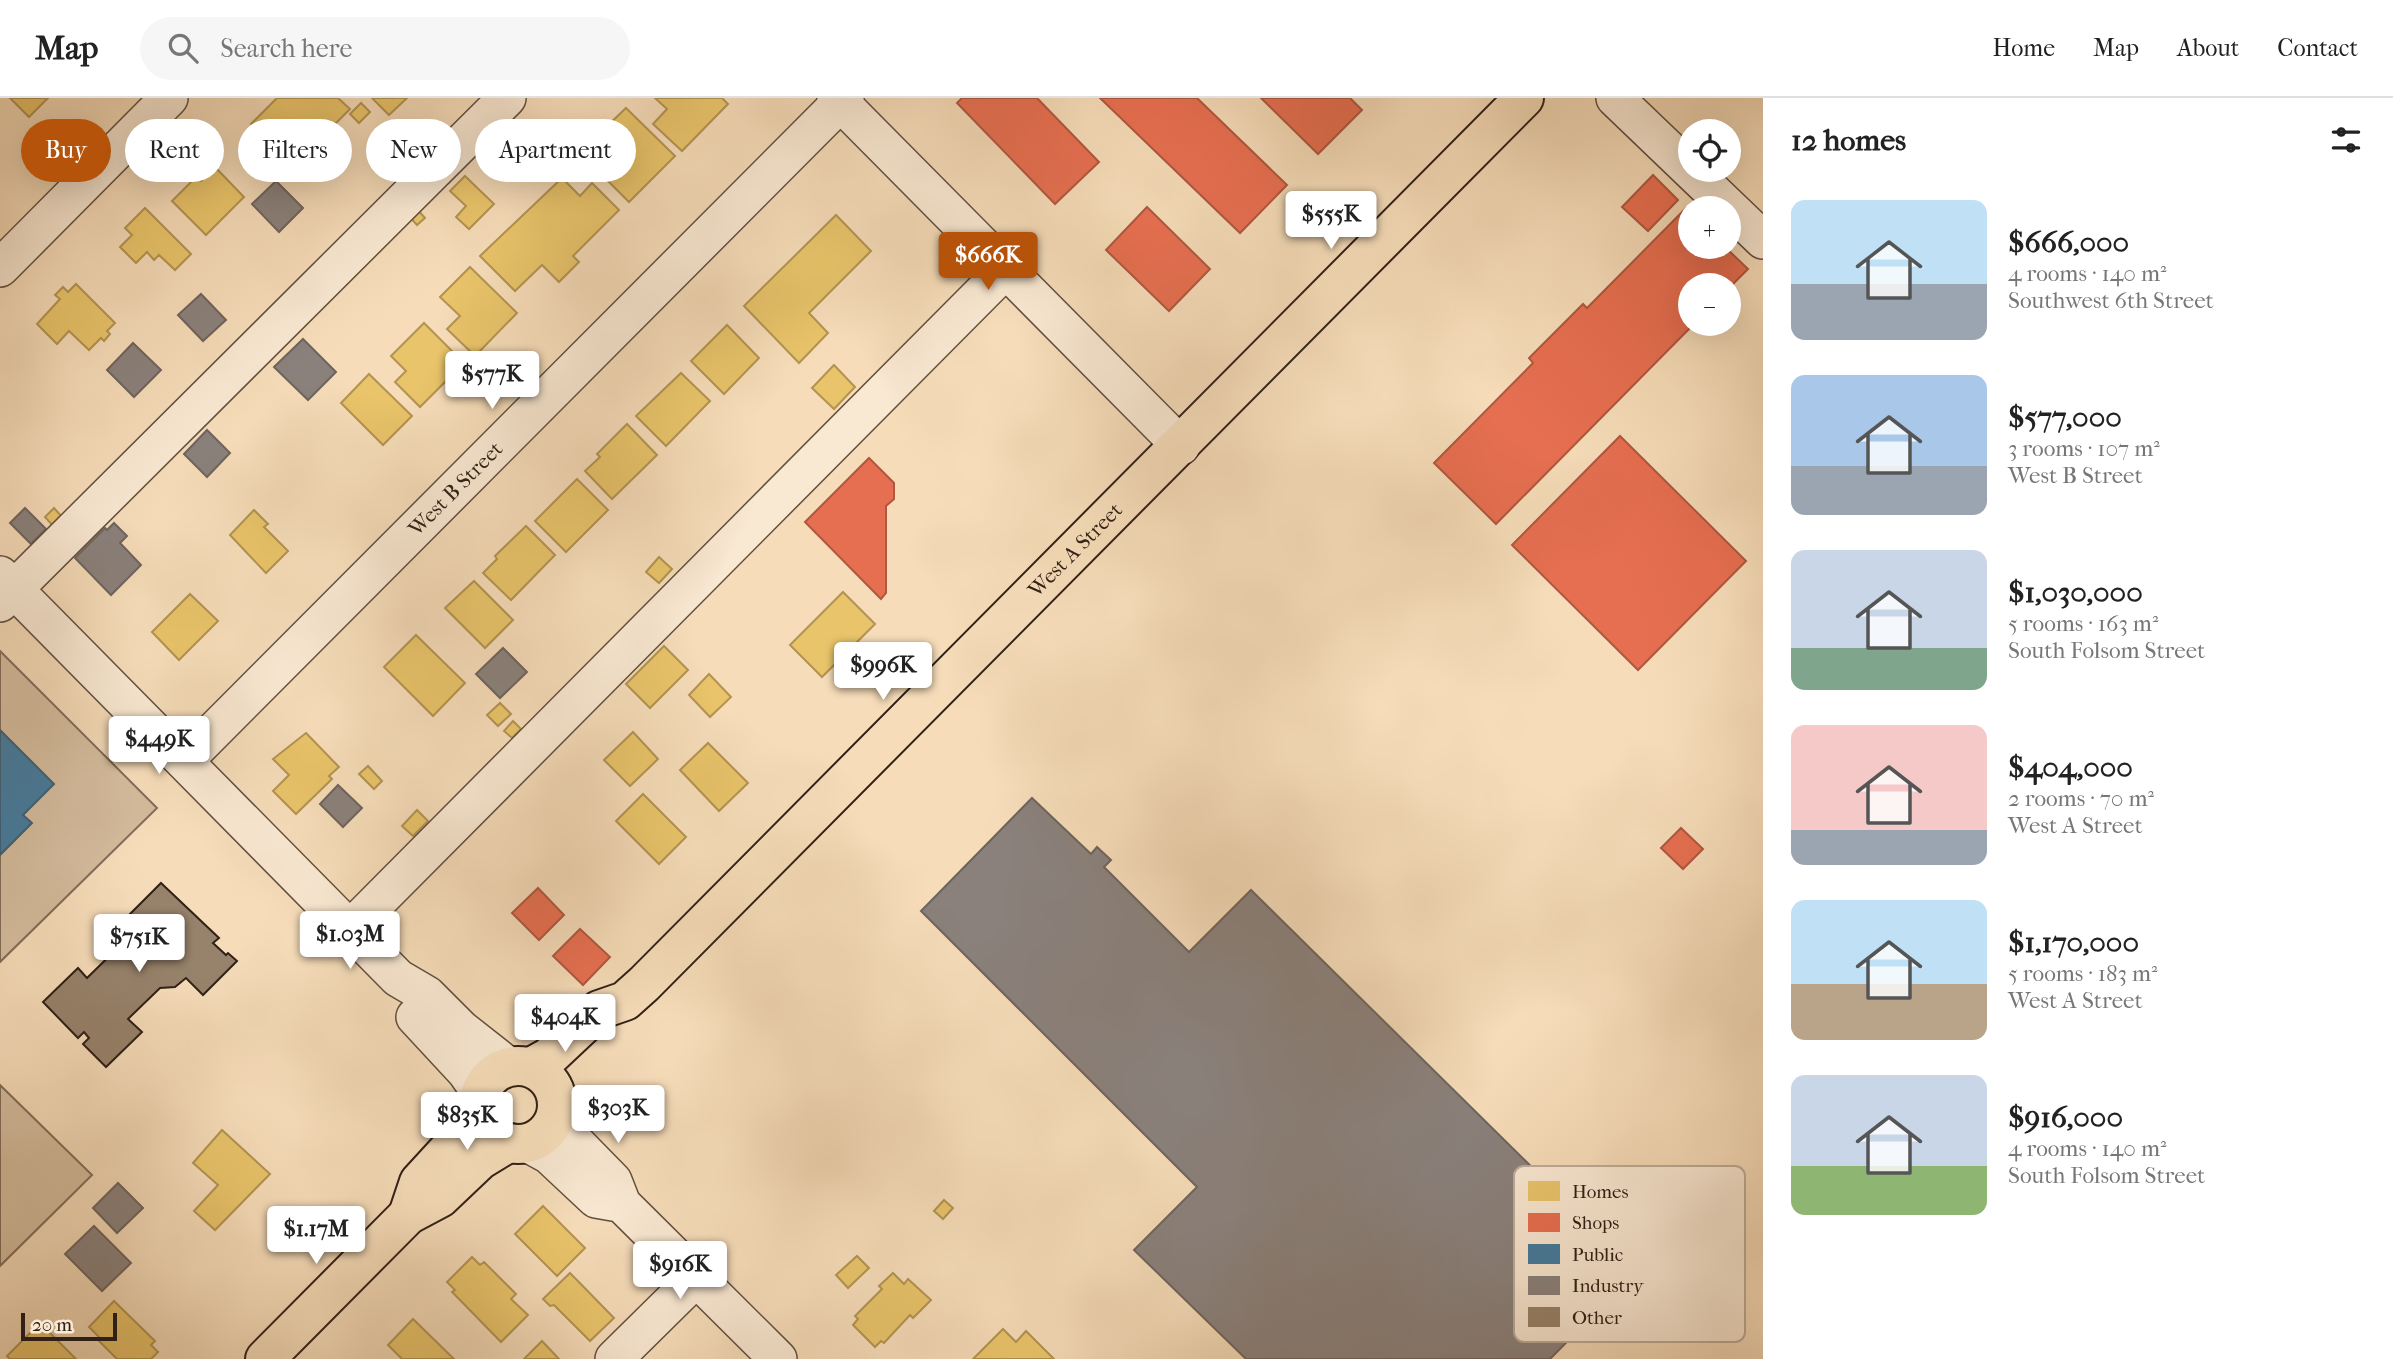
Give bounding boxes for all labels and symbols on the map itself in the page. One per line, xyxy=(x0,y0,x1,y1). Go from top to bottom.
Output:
pin: $555K xyxy=(1282,192,1380,251)
pin: $666K xyxy=(939,232,1037,292)
pin: $577K xyxy=(443,352,541,411)
street label: West B Street xyxy=(403,436,508,542)
street label: West A Street xyxy=(1023,497,1127,603)
pin: $996K xyxy=(834,642,932,702)
pin: $449K xyxy=(110,716,208,776)
pin: $1.03M xyxy=(293,912,407,971)
pin: $751K xyxy=(90,914,188,974)
pin: $404K xyxy=(516,995,614,1054)
pin: $303K xyxy=(569,1086,667,1145)
pin: $835K xyxy=(418,1093,516,1152)
legend xyxy=(1514,1166,1745,1342)
text: Homes xyxy=(1572,1181,1628,1203)
pin: $1.17M xyxy=(259,1206,373,1266)
text: Shops xyxy=(1572,1212,1619,1234)
pin: $916K xyxy=(631,1242,729,1301)
text: Public xyxy=(1572,1244,1623,1266)
text: Industry xyxy=(1572,1275,1644,1297)
text: Other xyxy=(1572,1307,1623,1329)
scale bar xyxy=(21,1310,117,1342)

